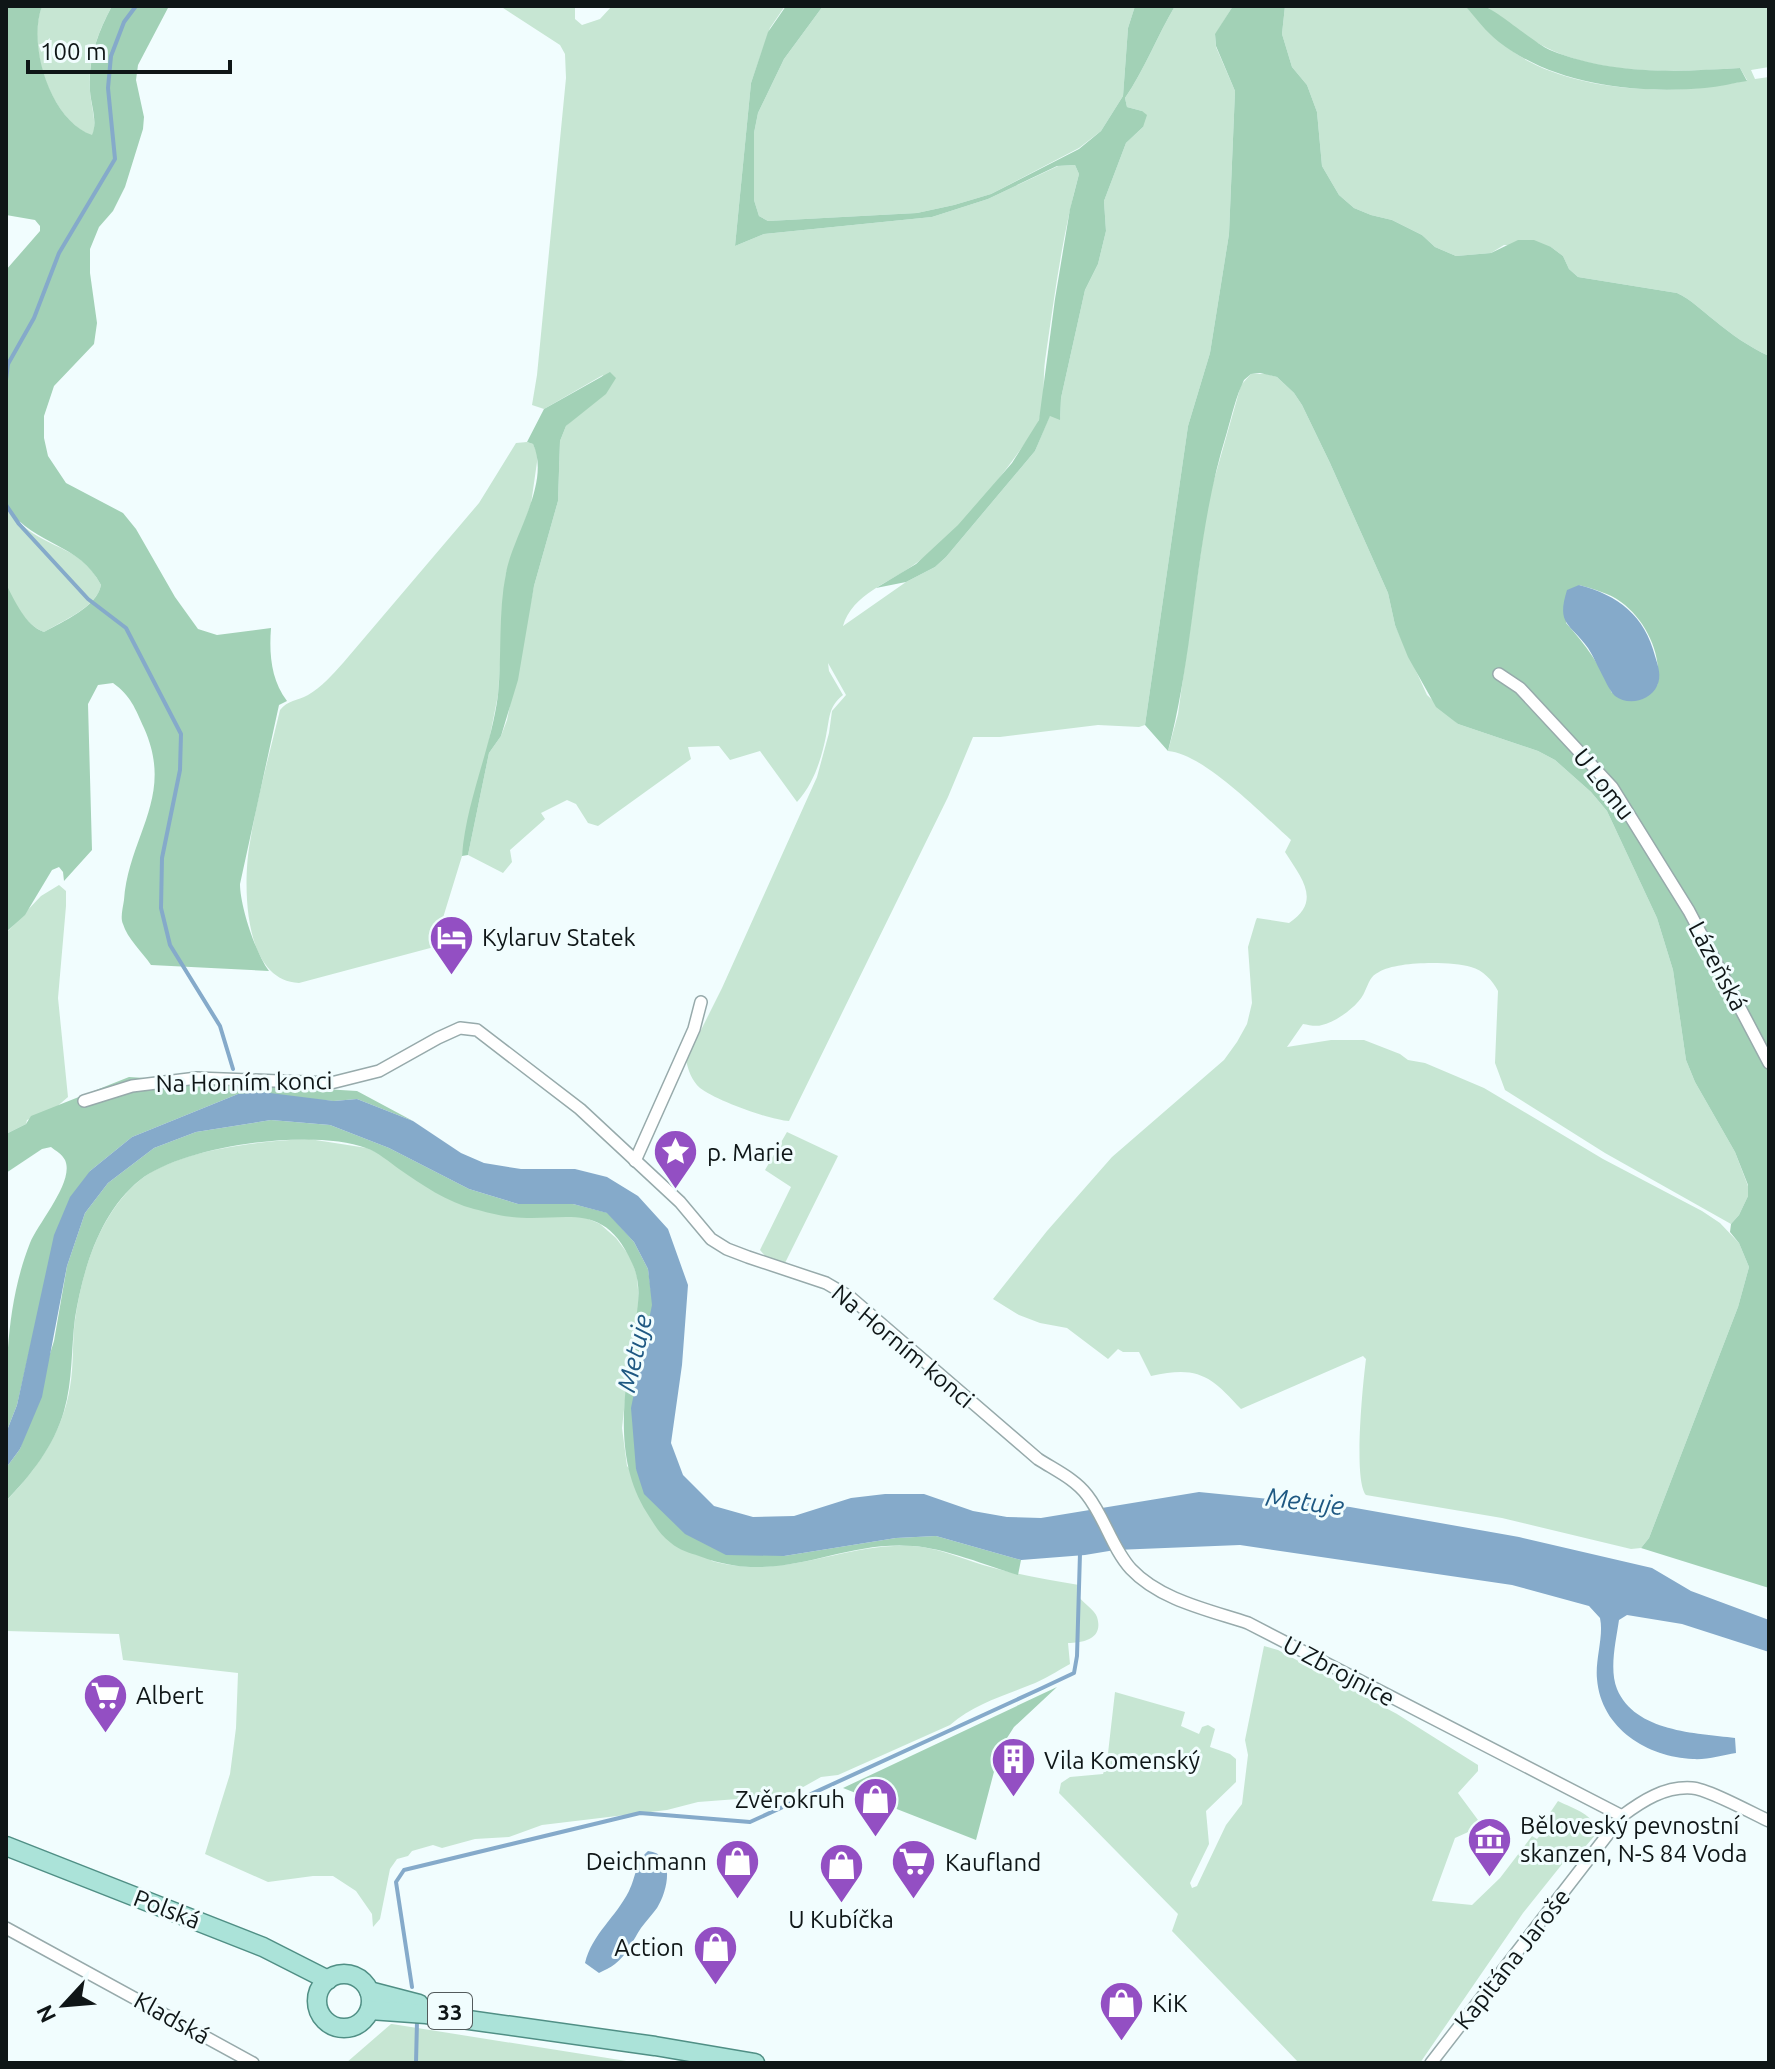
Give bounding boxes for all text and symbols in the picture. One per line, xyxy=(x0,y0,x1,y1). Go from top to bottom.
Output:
scale bar xyxy=(28,24,230,74)
text: 100 m xyxy=(40,38,107,65)
street label: U Lomu xyxy=(1568,743,1640,825)
hotel icon: Kylaruv Statek xyxy=(427,913,475,976)
street label: Lázeňská xyxy=(1683,917,1753,1015)
place label: Kylaruv Statek xyxy=(482,924,636,951)
street label: Na Horním konci xyxy=(155,1067,333,1097)
place icon: p. Marie xyxy=(652,1128,700,1191)
place label: p. Marie xyxy=(707,1139,794,1166)
street label: Na Horním konci xyxy=(827,1279,979,1413)
water label: Metuje xyxy=(611,1311,657,1395)
water label: Metuje xyxy=(1264,1482,1346,1520)
street label: U Zbrojnice xyxy=(1279,1630,1399,1712)
supermarket icon: Albert xyxy=(81,1671,129,1734)
place label: Albert xyxy=(136,1682,204,1709)
building icon: Vila Komenský xyxy=(989,1736,1037,1799)
place label: Vila Komenský xyxy=(1044,1747,1201,1774)
shop icon: Zvěrokruh xyxy=(852,1775,900,1838)
place label: Zvěrokruh xyxy=(735,1786,845,1813)
place label: Běloveský pevnostní skanzen, N-S 84 Voda xyxy=(1520,1812,1747,1867)
museum icon: Běloveský pevnostní skanzen, N-S 84 Voda xyxy=(1465,1815,1513,1878)
shop icon: Deichmann xyxy=(714,1837,762,1900)
supermarket icon: Kaufland xyxy=(890,1838,938,1901)
shop icon: U Kubíčka xyxy=(817,1841,865,1904)
place label: Deichmann xyxy=(586,1848,707,1875)
place label: Kaufland xyxy=(945,1849,1041,1876)
street label: Kapitána Jaroše xyxy=(1449,1883,1575,2035)
street label: Polská xyxy=(130,1884,204,1934)
place label: U Kubíčka xyxy=(788,1906,894,1933)
shop icon: Action xyxy=(691,1923,739,1986)
place label: Action xyxy=(614,1934,684,1961)
north arrow xyxy=(24,1965,104,2045)
shop icon: KiK xyxy=(1097,1979,1145,2042)
street label: Kladská xyxy=(130,1986,214,2050)
place label: KiK xyxy=(1152,1990,1188,2017)
road number: 33 xyxy=(428,1993,472,2029)
text: N xyxy=(31,2001,60,2027)

